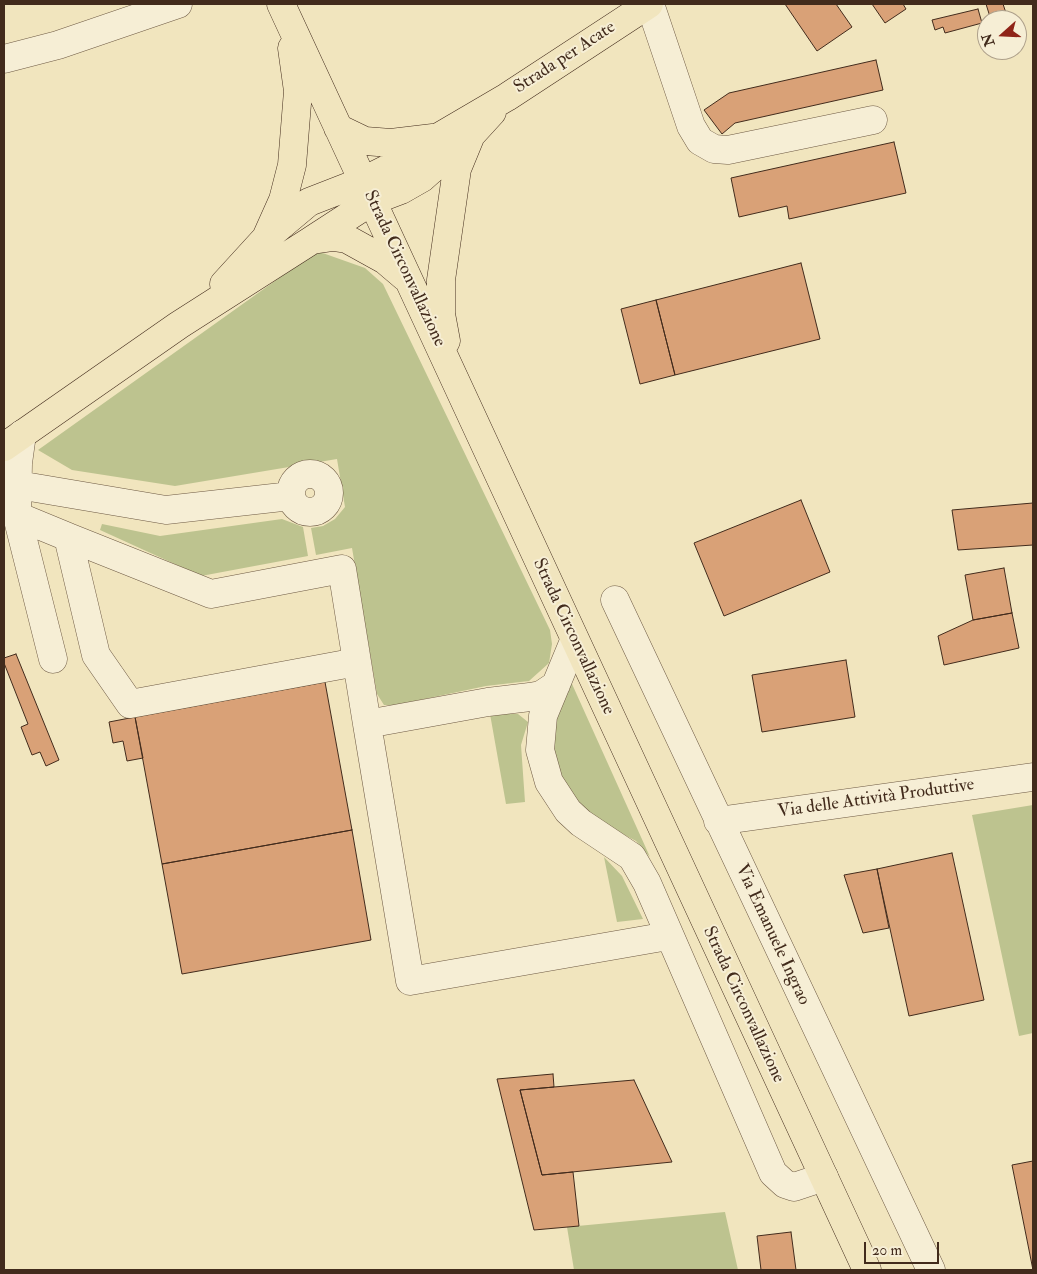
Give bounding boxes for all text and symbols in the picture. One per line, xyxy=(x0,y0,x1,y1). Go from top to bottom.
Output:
north arrow xyxy=(977,10,1027,60)
street label: Strada per Acate xyxy=(510,17,620,99)
text: N xyxy=(978,31,999,49)
street label: Strada Circonvallazione xyxy=(358,187,450,351)
street label: Strada Circonvallazione xyxy=(527,555,619,719)
street label: Via delle Attività Produttive xyxy=(776,775,976,823)
street label: Via Emanuele Ingrao xyxy=(730,861,814,1009)
street label: Strada Circonvallazione xyxy=(697,923,789,1087)
scale bar xyxy=(867,1232,942,1264)
text: 20 m xyxy=(872,1241,902,1260)

